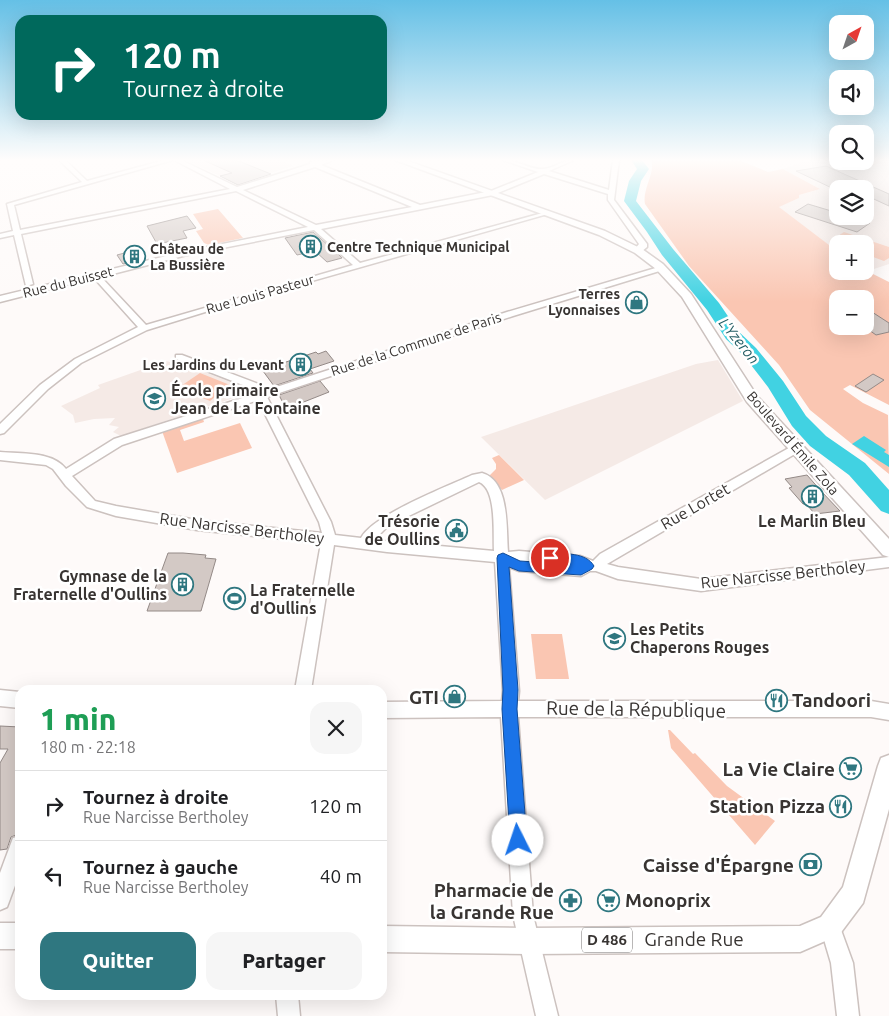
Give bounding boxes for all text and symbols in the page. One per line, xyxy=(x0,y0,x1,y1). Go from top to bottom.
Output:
north arrow xyxy=(829,15,874,60)
map controls xyxy=(829,15,874,335)
icon: right xyxy=(40,35,105,100)
text: 120 m xyxy=(123,35,221,75)
button: sound xyxy=(829,70,874,115)
text: Tournez à droite xyxy=(123,76,284,101)
button: search xyxy=(829,125,874,170)
button: layers xyxy=(829,180,874,225)
building icon: Centre Technique Municipal xyxy=(299,235,323,259)
button: + xyxy=(829,235,874,280)
place label: Centre Technique Municipal xyxy=(327,239,509,255)
place label: Château de La Bussière xyxy=(150,241,225,273)
building icon: Château de La Bussière xyxy=(122,245,146,269)
street label: Rue du Buisset xyxy=(21,263,115,301)
street label: Rue Louis Pasteur xyxy=(204,271,317,317)
place label: Terres Lyonnaises xyxy=(548,286,620,318)
shop icon: Terres Lyonnaises xyxy=(624,290,648,314)
button: − xyxy=(829,290,874,335)
street label: Rue de la Commune de Paris xyxy=(329,309,503,379)
water label: L'Yzeron xyxy=(716,314,763,367)
building icon: Les Jardins du Levant xyxy=(288,353,312,377)
place label: Les Jardins du Levant xyxy=(143,357,284,373)
place label: École primaire Jean de La Fontaine xyxy=(171,379,321,417)
school or university icon: École primaire Jean de La Fontaine xyxy=(143,387,167,411)
street label: Boulevard Émile Zola xyxy=(744,387,843,498)
street label: Rue Lortet xyxy=(657,479,733,533)
building icon: Le Marlin Bleu xyxy=(800,485,824,509)
street label: Rue Narcisse Bertholey xyxy=(159,509,326,547)
place label: Trésorie de Oullins xyxy=(364,512,440,548)
place label: Le Marlin Bleu xyxy=(758,512,866,530)
public building icon: Trésorie de Oullins xyxy=(444,518,468,542)
pin xyxy=(529,537,571,579)
icon: arrive xyxy=(536,544,564,572)
street label: Rue Narcisse Bertholey xyxy=(700,556,867,592)
place label: Gymnase de la Fraternelle d'Oullins xyxy=(13,567,167,603)
building icon: Gymnase de la Fraternelle d'Oullins xyxy=(171,573,195,597)
place label: La Fraternelle d'Oullins xyxy=(250,581,355,617)
sports icon: La Fraternelle d'Oullins xyxy=(222,587,246,611)
place label: Les Petits Chaperons Rouges xyxy=(630,620,769,656)
school or university icon: Les Petits Chaperons Rouges xyxy=(602,626,626,650)
shop icon: GTI xyxy=(443,685,467,709)
place label: GTI xyxy=(409,686,439,708)
restaurant icon: Tandoori xyxy=(764,688,788,712)
place label: Tandoori xyxy=(792,689,871,711)
street label: Rue de la République xyxy=(546,696,726,722)
text: 1 min xyxy=(40,702,116,736)
button: close xyxy=(310,702,362,754)
text: 180 m · 22:18 xyxy=(40,738,136,756)
supermarket icon: La Vie Claire xyxy=(839,757,863,781)
place label: La Vie Claire xyxy=(723,758,835,780)
text: Tournez à droite xyxy=(83,786,229,808)
icon: right xyxy=(40,792,68,820)
restaurant icon: Station Pizza xyxy=(829,794,853,818)
text: 120 m xyxy=(309,795,362,817)
place label: Station Pizza xyxy=(709,795,825,817)
text: Rue Narcisse Bertholey xyxy=(83,808,249,826)
position arrow xyxy=(491,813,543,865)
bank icon: Caisse d'Épargne xyxy=(798,853,822,877)
place label: Caisse d'Épargne xyxy=(643,854,794,876)
text: Tournez à gauche xyxy=(83,856,238,878)
icon: left xyxy=(40,862,68,890)
text: 40 m xyxy=(320,865,362,887)
text: Rue Narcisse Bertholey xyxy=(83,878,249,896)
place label: Pharmacie de la Grande Rue xyxy=(430,879,554,923)
supermarket icon: Monoprix xyxy=(597,888,621,912)
pharmacy icon: Pharmacie de la Grande Rue xyxy=(558,889,582,913)
place label: Monoprix xyxy=(625,889,711,911)
road number: D 486 xyxy=(582,928,632,952)
street label: Grande Rue xyxy=(644,928,744,950)
button: Quitter xyxy=(40,932,196,990)
button: Partager xyxy=(206,932,362,990)

